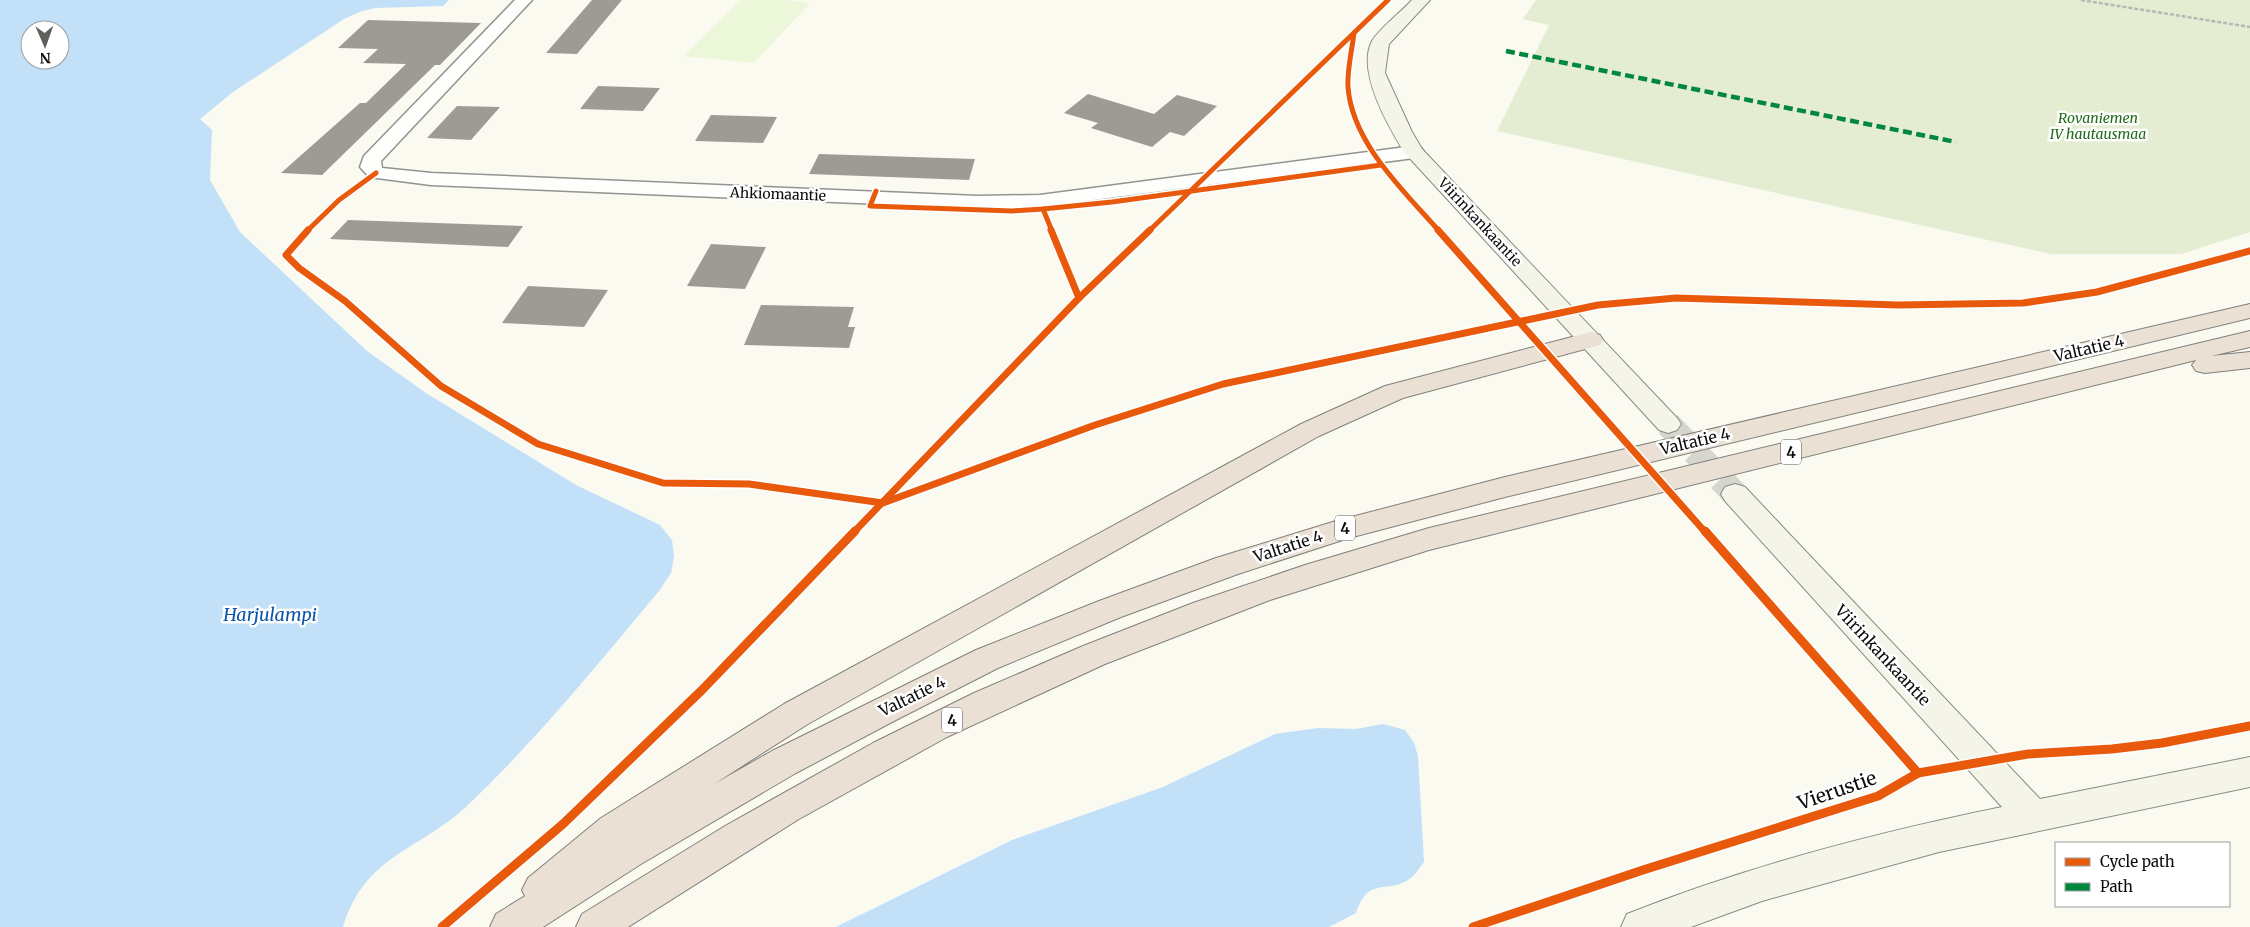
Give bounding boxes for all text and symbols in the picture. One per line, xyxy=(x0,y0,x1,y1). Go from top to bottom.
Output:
north arrow xyxy=(20,20,70,70)
text: N xyxy=(40,49,51,67)
park label: Rovaniemen IV hautausmaa xyxy=(2050,109,2146,143)
street label: Viirinkankaantie xyxy=(1434,173,1526,270)
street label: Ahkiomaantie xyxy=(729,183,826,205)
street label: Valtatie 4 xyxy=(2051,330,2126,366)
street label: Valtatie 4 xyxy=(1657,423,1732,459)
road number: 4 xyxy=(1781,440,1801,464)
road number: 4 xyxy=(1335,516,1355,540)
street label: Valtatie 4 xyxy=(1250,525,1325,567)
street label: Viirinkankaantie xyxy=(1830,600,1935,710)
water label: Harjulampi xyxy=(222,603,317,626)
street label: Valtatie 4 xyxy=(875,671,949,721)
road number: 4 xyxy=(942,708,962,732)
street label: Vierustie xyxy=(1793,765,1880,815)
legend xyxy=(2055,842,2230,907)
text: Cycle path xyxy=(2100,852,2175,871)
text: Path xyxy=(2100,877,2133,896)

